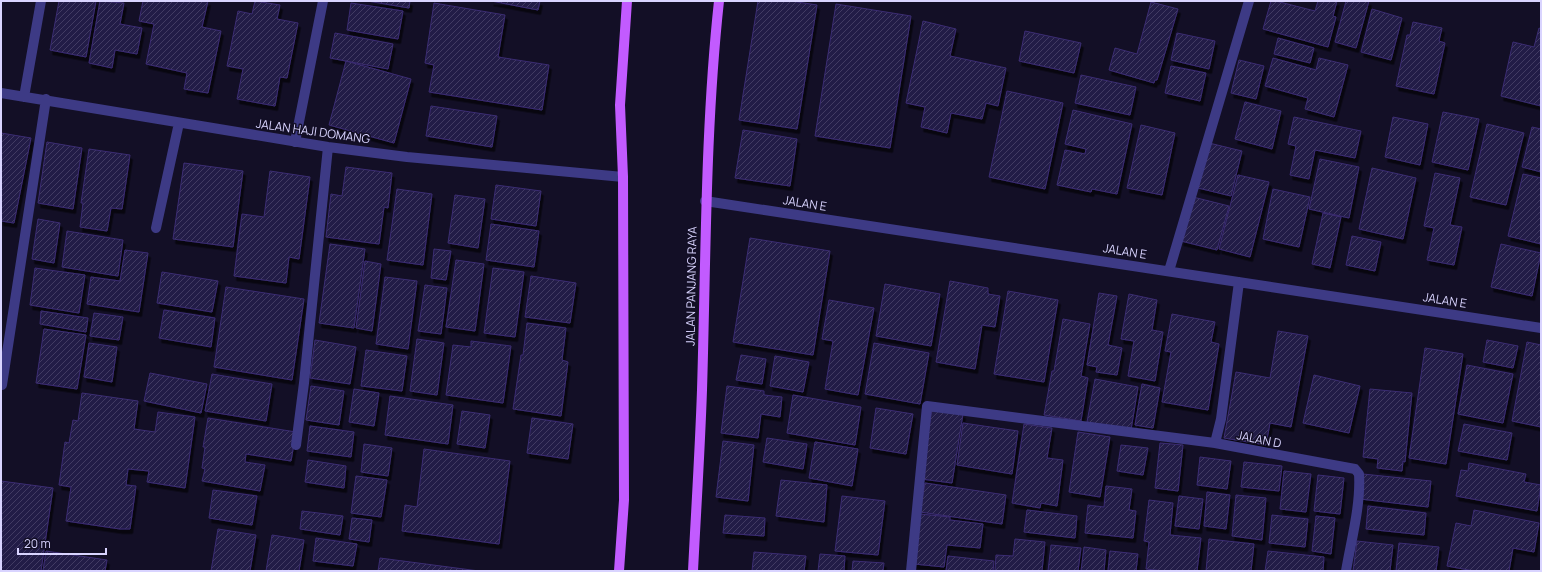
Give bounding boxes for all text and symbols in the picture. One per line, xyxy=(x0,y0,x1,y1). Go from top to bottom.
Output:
street label: JALAN HAJI DOMANG xyxy=(255,115,372,147)
street label: JALAN E xyxy=(782,191,828,215)
street label: JALAN PANJANG RAYA xyxy=(681,226,701,346)
street label: JALAN E xyxy=(1102,239,1148,263)
street label: JALAN E xyxy=(1422,288,1468,312)
street label: JALAN D xyxy=(1235,426,1283,452)
scale bar xyxy=(18,530,106,556)
text: 20 m xyxy=(24,535,51,552)

